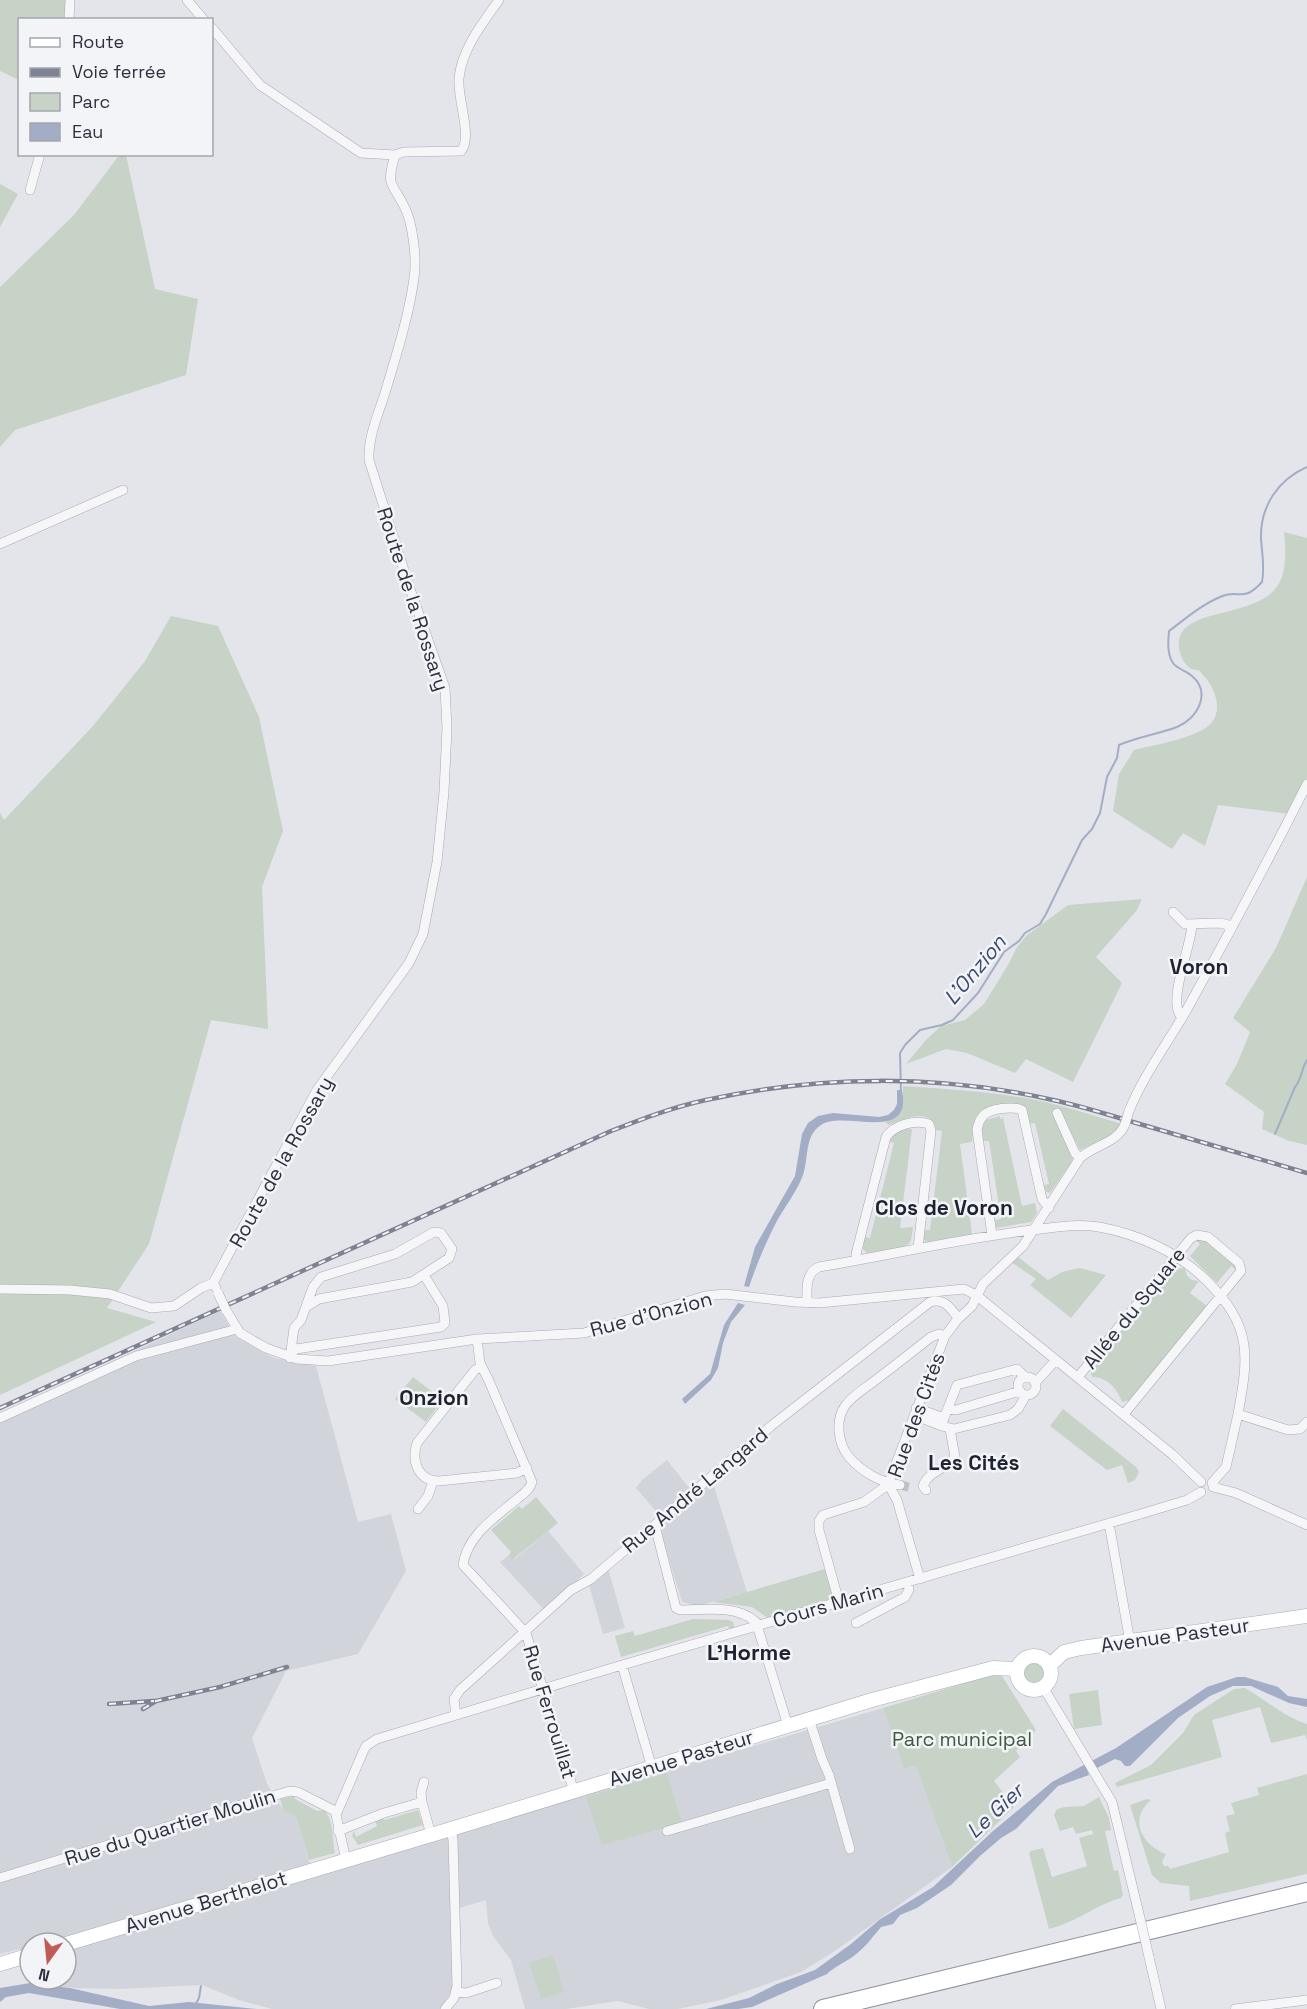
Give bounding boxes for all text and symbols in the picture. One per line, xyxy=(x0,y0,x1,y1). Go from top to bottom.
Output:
legend xyxy=(18,18,213,156)
text: Route xyxy=(72,30,124,53)
text: Voie ferrée xyxy=(72,60,166,83)
text: Parc xyxy=(72,90,110,113)
text: Eau xyxy=(72,120,103,143)
street label: Route de la Rossary xyxy=(371,504,455,694)
water label: L'Onzion xyxy=(938,928,1012,1010)
district label: Voron xyxy=(1170,953,1228,980)
street label: Route de la Rossary xyxy=(223,1072,339,1252)
district label: Clos de Voron xyxy=(875,1194,1013,1221)
street label: Allée du Square xyxy=(1077,1242,1191,1374)
street label: Rue d'Onzion xyxy=(587,1285,715,1343)
street label: Rue des Cités xyxy=(881,1349,951,1481)
district label: Onzion xyxy=(399,1384,469,1411)
street label: Rue André Langard xyxy=(617,1421,773,1559)
district label: Les Cités xyxy=(928,1449,1020,1476)
street label: Cours Marin xyxy=(770,1577,886,1633)
street label: Avenue Pasteur xyxy=(1099,1612,1251,1658)
district label: L'Horme xyxy=(707,1638,791,1666)
street label: Rue Ferrouillat xyxy=(517,1642,583,1782)
street label: Avenue Pasteur xyxy=(606,1724,756,1792)
park label: Parc municipal xyxy=(892,1726,1032,1752)
water label: Le Gier xyxy=(960,1776,1030,1844)
street label: Rue du Quartier Moulin xyxy=(61,1783,279,1871)
street label: Avenue Berthelot xyxy=(122,1865,290,1939)
north arrow xyxy=(18,1931,78,1991)
text: N xyxy=(36,1963,52,1987)

